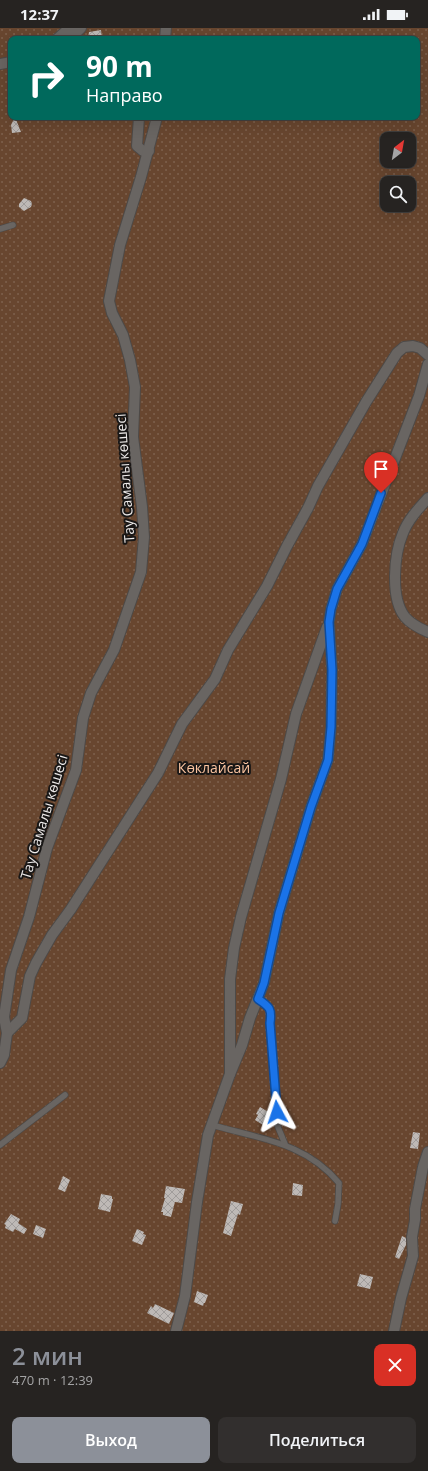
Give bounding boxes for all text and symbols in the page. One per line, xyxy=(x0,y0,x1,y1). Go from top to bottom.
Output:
text: 12:37 xyxy=(20,4,59,24)
text: 90 m xyxy=(86,47,153,85)
icon: right xyxy=(20,52,72,104)
text: Направо xyxy=(86,83,163,107)
north arrow xyxy=(380,132,416,168)
map controls xyxy=(380,132,416,212)
button: search xyxy=(380,176,416,212)
street label: Тау Самалы көшесі xyxy=(111,413,138,543)
pin xyxy=(364,452,398,493)
icon: arrive xyxy=(370,458,392,480)
street label: Тау Самалы көшесі xyxy=(16,752,72,882)
park label: Көклайсай xyxy=(178,758,250,777)
position arrow xyxy=(256,1091,298,1133)
text: 2 мин xyxy=(12,1339,83,1372)
button: close xyxy=(374,1344,416,1386)
text: 470 m · 12:39 xyxy=(12,1371,93,1389)
button: Выход xyxy=(12,1417,210,1463)
button: Поделиться xyxy=(218,1417,416,1463)

